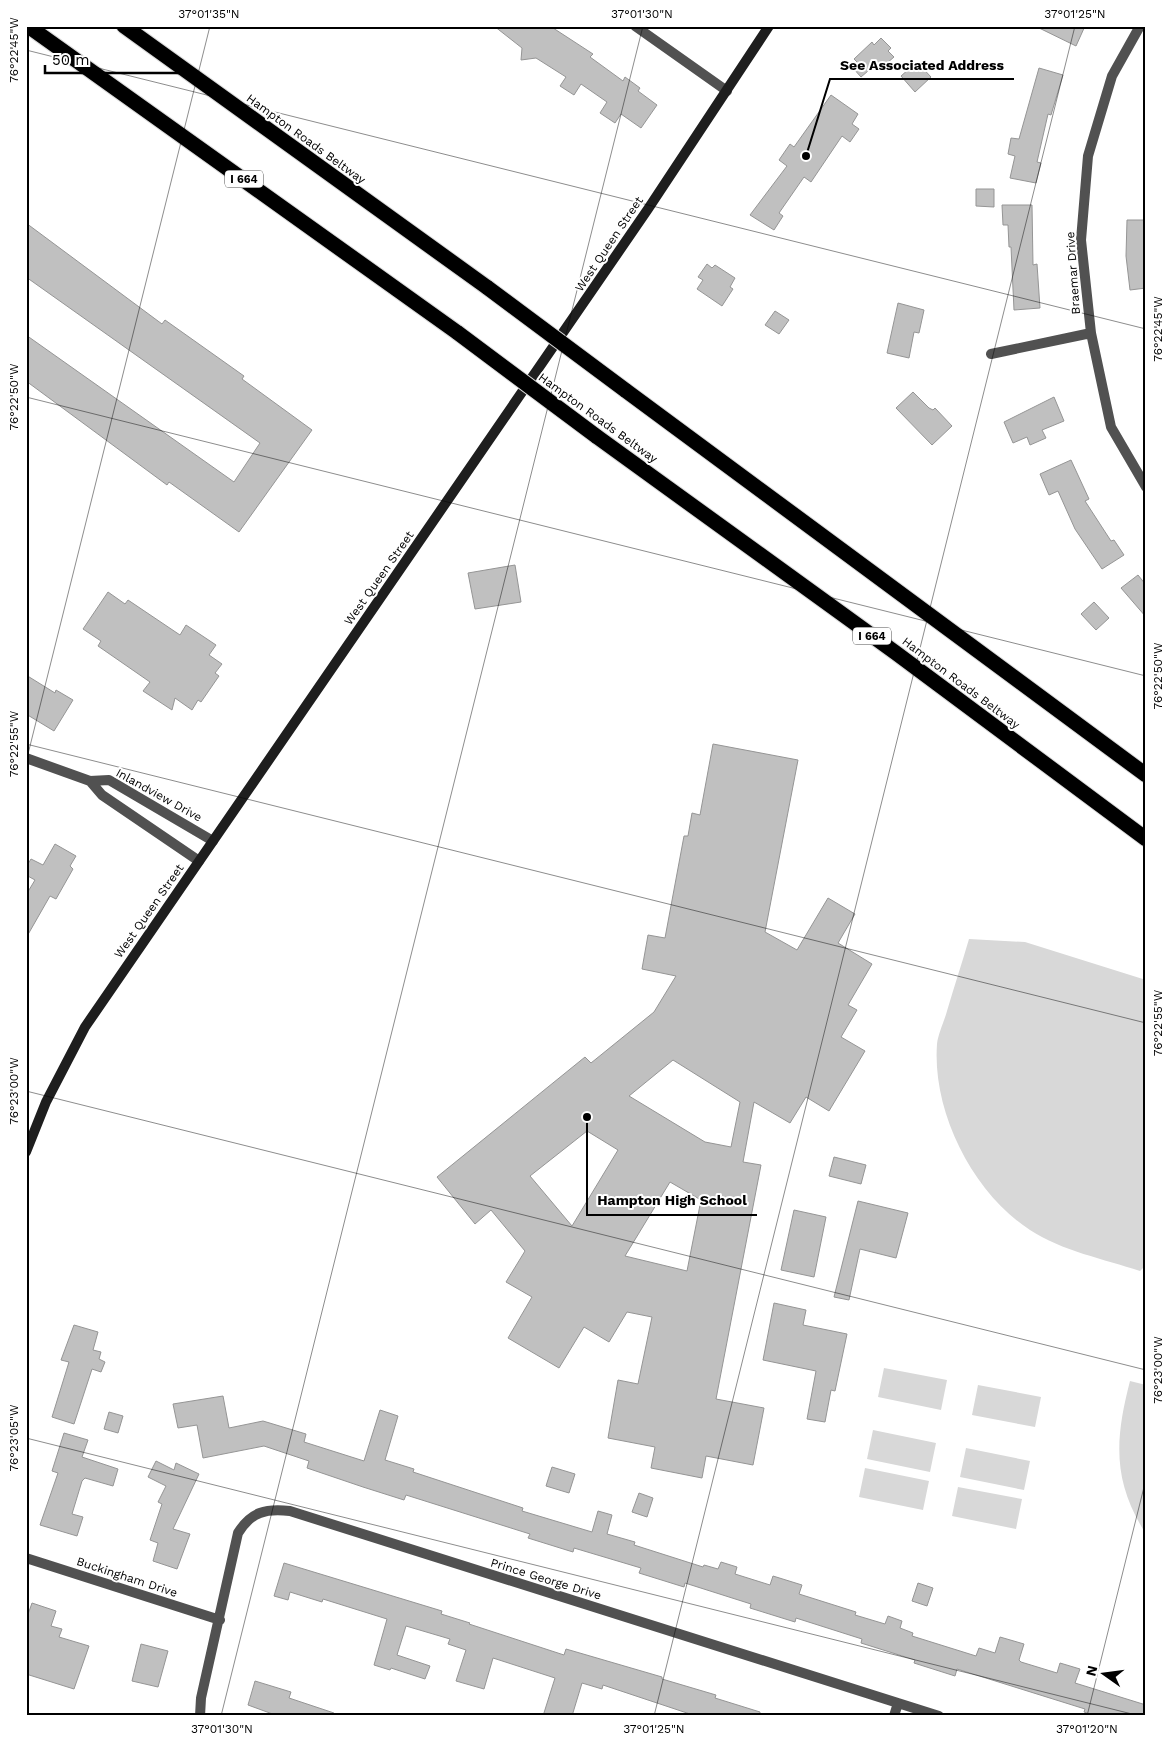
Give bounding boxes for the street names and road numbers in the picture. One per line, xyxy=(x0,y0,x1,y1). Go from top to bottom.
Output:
street label: Hampton Roads Beltway xyxy=(244,91,369,187)
road number: I 664 xyxy=(225,170,263,188)
street label: West Queen Street xyxy=(572,194,646,294)
street label: Braemar Drive xyxy=(1063,231,1083,315)
street label: Hampton Roads Beltway xyxy=(536,370,661,466)
street label: West Queen Street xyxy=(341,528,417,628)
road number: I 664 xyxy=(853,628,891,644)
street label: Hampton Roads Beltway xyxy=(899,634,1023,732)
street label: Inlandview Drive xyxy=(114,766,205,824)
street label: West Queen Street xyxy=(111,861,187,961)
street label: Buckingham Drive xyxy=(75,1554,179,1600)
street label: Prince George Drive xyxy=(489,1555,603,1603)

